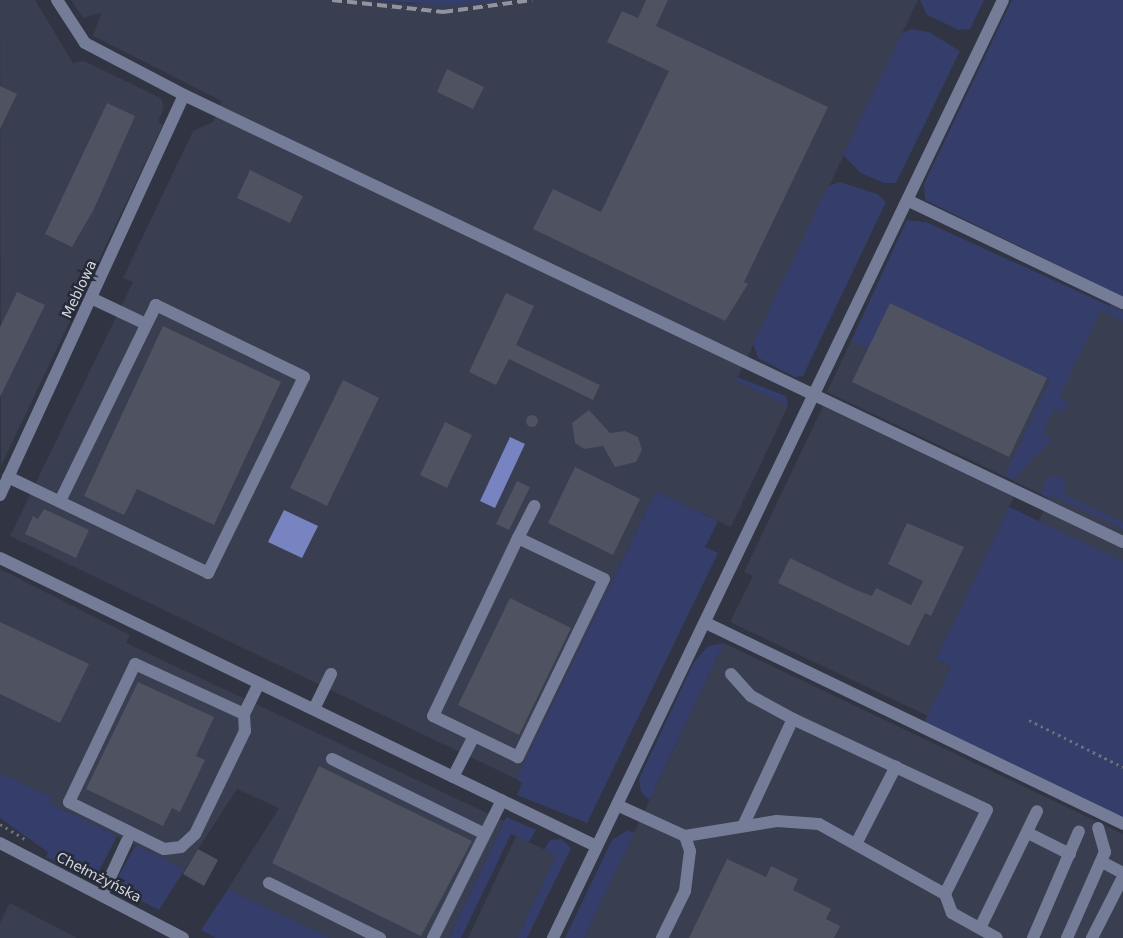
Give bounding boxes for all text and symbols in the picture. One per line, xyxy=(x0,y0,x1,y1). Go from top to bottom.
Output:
street label: Meblowa xyxy=(58,257,100,321)
street label: Chełmżyńska xyxy=(54,848,144,906)

